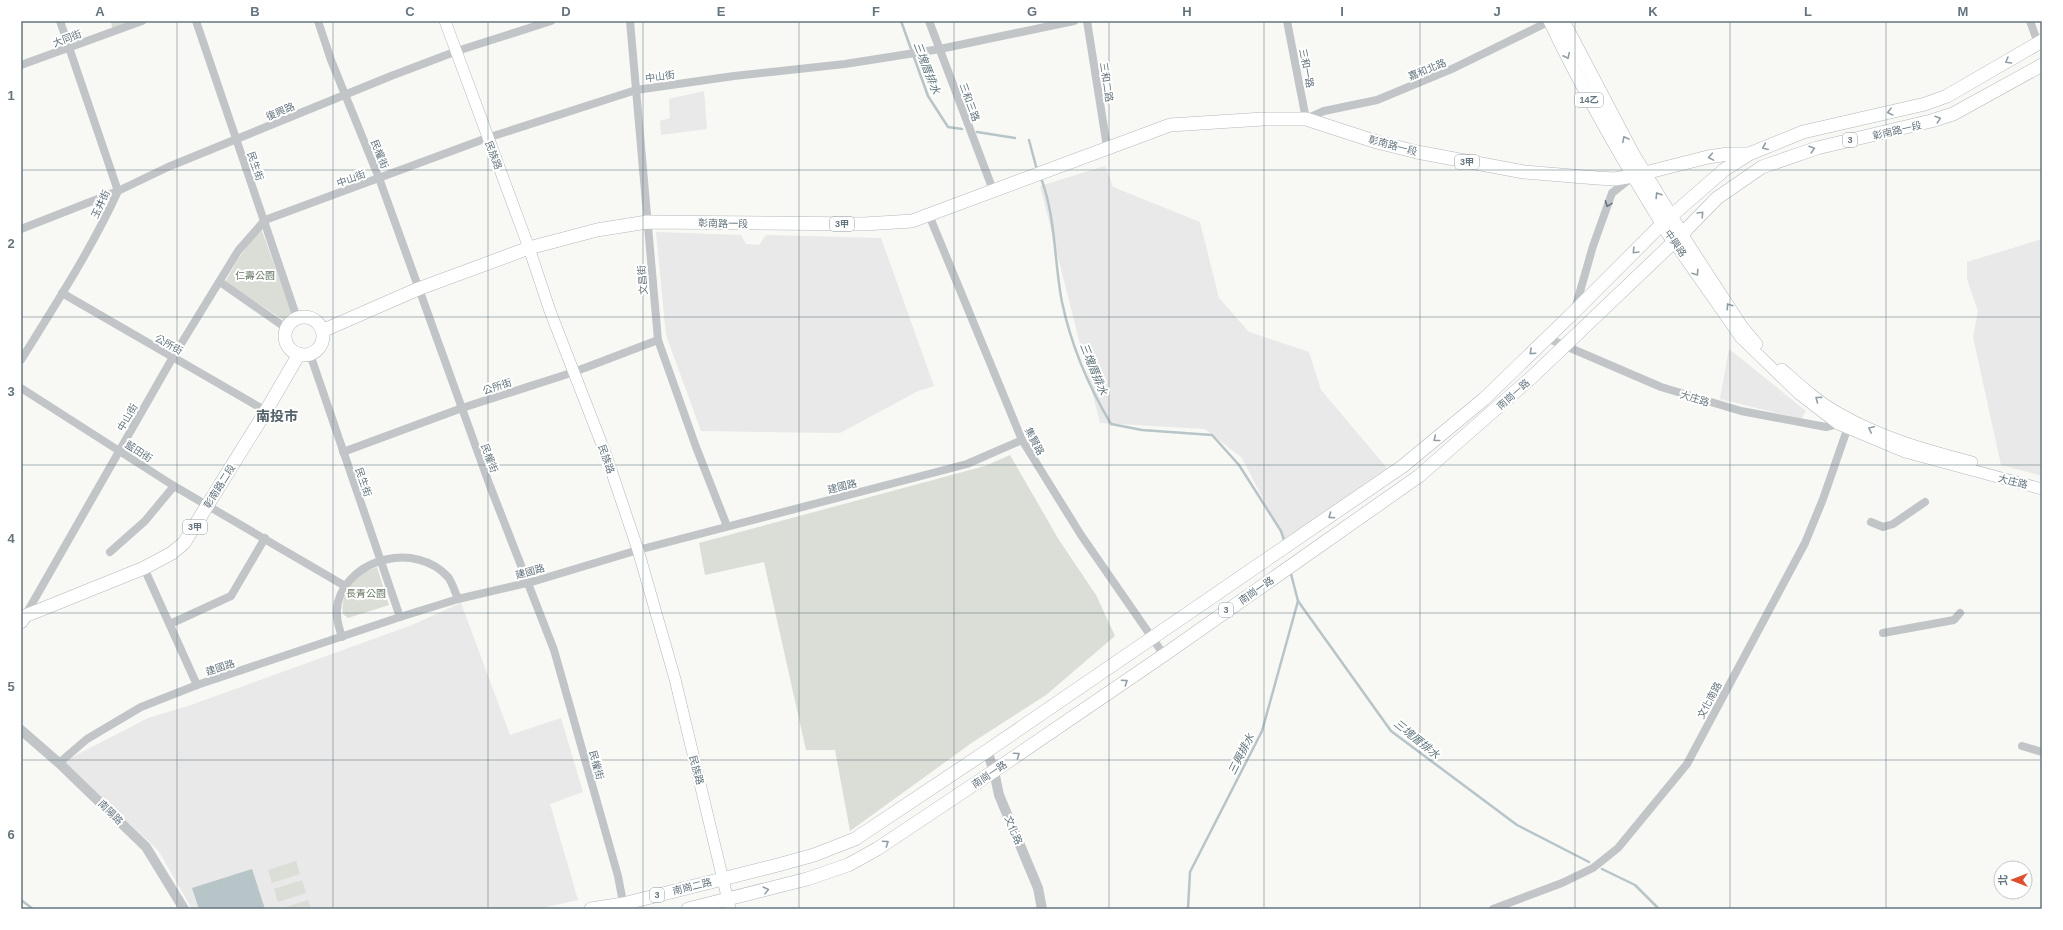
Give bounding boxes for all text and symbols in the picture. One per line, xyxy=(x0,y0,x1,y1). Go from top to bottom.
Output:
text: A xyxy=(95,4,105,19)
text: B xyxy=(250,4,260,19)
text: C xyxy=(405,4,415,19)
text: D xyxy=(561,4,571,19)
text: E xyxy=(717,4,726,19)
text: F xyxy=(872,4,880,19)
text: G xyxy=(1027,4,1037,19)
text: H xyxy=(1182,4,1192,19)
text: I xyxy=(1340,4,1344,19)
text: J xyxy=(1493,4,1501,19)
text: K xyxy=(1648,4,1658,19)
text: L xyxy=(1804,4,1812,19)
text: M xyxy=(1958,4,1968,19)
street label: 大同街 xyxy=(51,28,83,49)
water label: 三塊厝排水 xyxy=(912,40,943,97)
street label: 三和一路 xyxy=(1297,47,1316,89)
one-way arrow xyxy=(1562,52,1570,59)
one-way arrow xyxy=(2005,56,2012,63)
street label: 嘉和北路 xyxy=(1407,57,1448,82)
street label: 三和二路 xyxy=(1098,61,1115,103)
street label: 中山街 xyxy=(644,69,676,84)
street label: 三和三路 xyxy=(958,81,982,123)
text: 1 xyxy=(7,88,15,103)
road number: 14乙 xyxy=(1575,93,1603,107)
street label: 復興路 xyxy=(264,101,296,122)
one-way arrow xyxy=(1887,108,1893,116)
one-way arrow xyxy=(1935,115,1942,124)
street label: 彰南路一段 xyxy=(1872,120,1923,141)
road number: 3 xyxy=(1843,133,1857,147)
street label: 彰南路一段 xyxy=(1367,134,1418,157)
one-way arrow xyxy=(1622,135,1630,143)
street label: 民權街 xyxy=(369,138,390,170)
street label: 民族路 xyxy=(483,139,504,171)
one-way arrow xyxy=(1762,143,1769,151)
one-way arrow xyxy=(1808,145,1815,154)
street label: 民生街 xyxy=(245,150,266,182)
one-way arrow xyxy=(1708,152,1714,161)
road number: 3甲 xyxy=(1455,155,1479,169)
street label: 中山街 xyxy=(335,168,367,189)
street label: 玉井街 xyxy=(89,188,112,220)
one-way arrow xyxy=(1655,192,1662,199)
one-way arrow xyxy=(1604,200,1612,207)
one-way arrow xyxy=(1696,211,1704,219)
road number: 3甲 xyxy=(830,217,854,231)
street label: 彰南路一段 xyxy=(698,218,748,229)
street label: 中興路 xyxy=(1662,228,1689,259)
text: 2 xyxy=(7,236,15,251)
one-way arrow xyxy=(1632,246,1640,254)
street label: 文昌街 xyxy=(636,265,649,295)
one-way arrow xyxy=(1691,268,1698,275)
park label: 仁壽公園 xyxy=(235,270,275,281)
one-way arrow xyxy=(1726,303,1733,310)
street label: 公所街 xyxy=(153,332,185,357)
water label: 三塊厝排水 xyxy=(1078,341,1110,398)
one-way arrow xyxy=(1529,347,1536,354)
street label: 公所街 xyxy=(481,377,513,396)
street label: 南崗一路 xyxy=(1495,377,1532,412)
text: 3 xyxy=(7,384,15,399)
street label: 大庄路 xyxy=(1679,389,1711,408)
one-way arrow xyxy=(1816,396,1823,403)
street label: 中山街 xyxy=(115,402,140,433)
district label: 南投市 xyxy=(256,408,298,424)
street label: 集賢路 xyxy=(1023,425,1046,457)
one-way arrow xyxy=(1868,426,1875,434)
one-way arrow xyxy=(1433,435,1440,442)
street label: 藍田街 xyxy=(123,439,154,464)
street label: 民權街 xyxy=(479,442,500,474)
street label: 民族路 xyxy=(596,443,617,475)
street label: 彰南路二段 xyxy=(202,462,237,510)
street label: 民生街 xyxy=(353,466,374,498)
street label: 大庄路 xyxy=(1997,473,2029,490)
street label: 建國路 xyxy=(826,478,858,495)
one-way arrow xyxy=(1328,512,1335,519)
road number: 3甲 xyxy=(183,520,207,534)
text: 4 xyxy=(7,531,15,546)
street label: 建國路 xyxy=(514,562,546,581)
street label: 南崗一路 xyxy=(1237,574,1276,606)
park label: 長青公園 xyxy=(346,588,386,599)
road number: 3 xyxy=(1219,603,1233,617)
street label: 建國路 xyxy=(204,658,236,677)
text: 5 xyxy=(7,679,15,694)
one-way arrow xyxy=(1121,679,1128,687)
street label: 文化南路 xyxy=(1695,680,1724,720)
water label: 三塊厝排水 xyxy=(1392,717,1443,762)
water label: 三興排水 xyxy=(1226,731,1257,776)
street label: 民權街 xyxy=(587,749,606,781)
one-way arrow xyxy=(1013,752,1020,760)
street label: 民族路 xyxy=(687,754,706,786)
street label: 南崗一路 xyxy=(970,759,1009,790)
street label: 南陽路 xyxy=(96,798,125,827)
street label: 文化路 xyxy=(1003,814,1024,846)
text: 6 xyxy=(7,827,15,842)
one-way arrow xyxy=(882,840,889,848)
north arrow xyxy=(1993,860,2033,900)
text: 北 xyxy=(1997,875,2009,886)
street label: 南崗二路 xyxy=(671,876,713,897)
one-way arrow xyxy=(762,886,769,895)
road number: 3 xyxy=(650,888,664,902)

